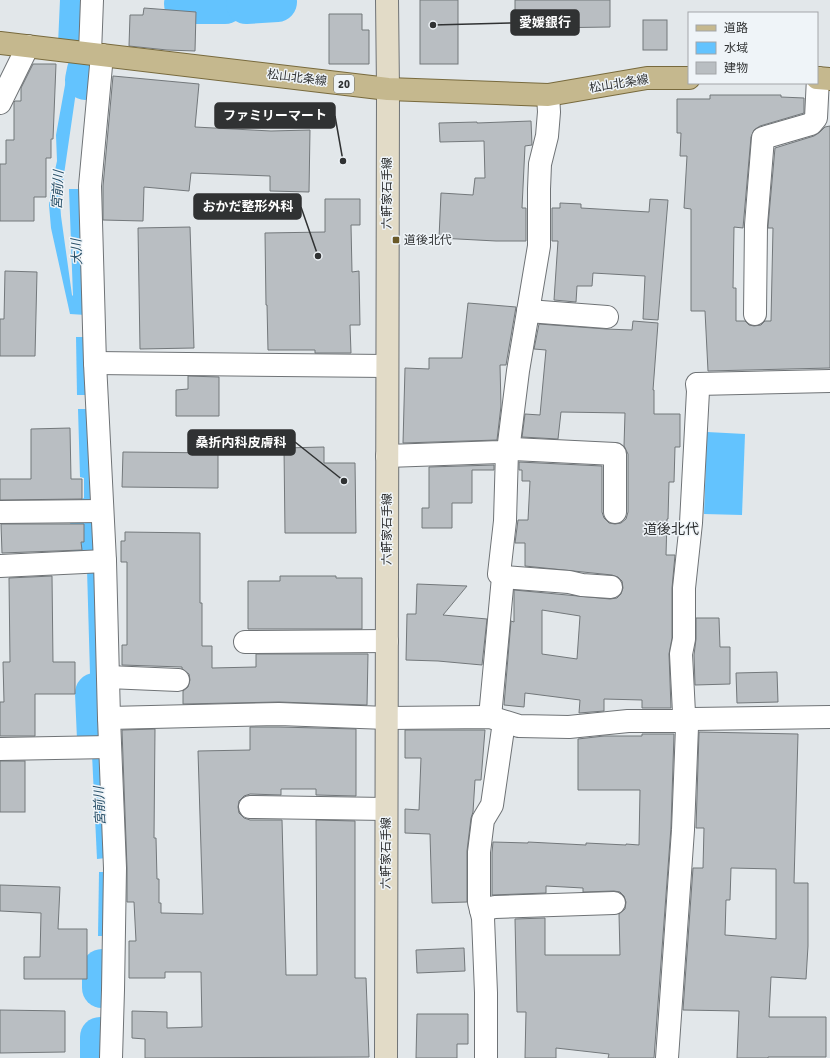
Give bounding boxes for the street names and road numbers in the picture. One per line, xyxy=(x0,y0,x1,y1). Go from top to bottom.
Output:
street label: 松山北条線 xyxy=(266,67,328,89)
street label: 松山北条線 xyxy=(588,72,650,96)
road number: 20 xyxy=(334,75,354,93)
street label: 六軒家石手線 xyxy=(380,157,395,229)
street label: 六軒家石手線 xyxy=(380,493,395,565)
street label: 六軒家石手線 xyxy=(379,817,394,889)

